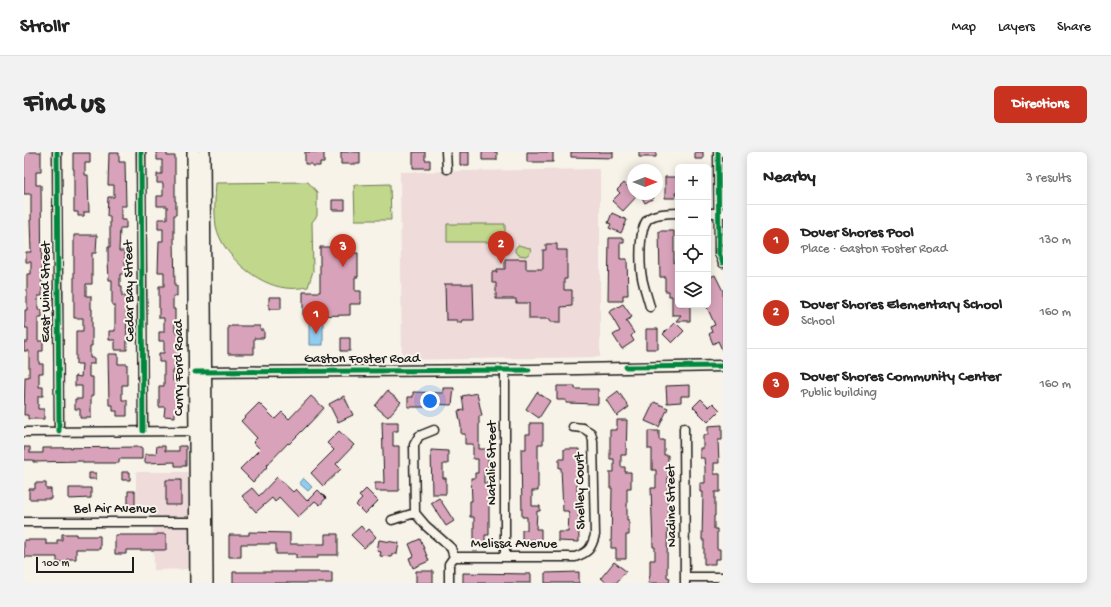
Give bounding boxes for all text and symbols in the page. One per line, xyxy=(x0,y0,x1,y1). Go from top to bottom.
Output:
text: Strollr xyxy=(20,16,68,39)
text: Map xyxy=(952,19,976,36)
text: Layers xyxy=(998,19,1035,36)
text: Share xyxy=(1057,19,1091,36)
button: Directions xyxy=(994,86,1087,123)
text: Find us xyxy=(24,88,104,121)
north arrow xyxy=(627,164,663,200)
map controls xyxy=(675,164,711,308)
button: + xyxy=(675,164,711,200)
text: Nearby xyxy=(763,168,816,188)
text: 3 results xyxy=(1026,171,1071,186)
button: − xyxy=(675,200,711,236)
text: Dover Shores Pool xyxy=(801,224,914,242)
pin: 2 xyxy=(488,231,514,264)
text: 1 xyxy=(773,233,779,248)
text: 130 m xyxy=(1039,233,1071,248)
pin: 3 xyxy=(330,234,356,267)
button: locate xyxy=(675,236,711,272)
street label: Cedar Bay Street xyxy=(121,239,139,342)
street label: East Wind Street xyxy=(38,240,55,343)
text: Place · Gaston Foster Road xyxy=(801,242,947,257)
button: layers xyxy=(675,272,711,308)
text: Dover Shores Elementary School xyxy=(801,296,1002,314)
pin: 1 xyxy=(303,301,329,334)
text: 2 xyxy=(773,305,779,320)
text: 160 m xyxy=(1039,305,1071,320)
text: School xyxy=(801,314,835,329)
street label: Curry Ford Road xyxy=(171,318,188,416)
street label: Gaston Foster Road xyxy=(304,351,422,368)
text: Dover Shores Community Center xyxy=(801,368,1001,386)
text: 3 xyxy=(773,377,779,392)
text: 160 m xyxy=(1039,377,1071,392)
text: Public building xyxy=(801,386,877,401)
your location xyxy=(420,391,440,411)
street label: Natalie Street xyxy=(484,420,501,505)
street label: Shelley Court xyxy=(572,451,590,530)
street label: Nadine Street xyxy=(663,463,681,547)
street label: Bel Air Avenue xyxy=(73,501,157,518)
street label: Melissa Avenue xyxy=(471,536,558,553)
scale bar xyxy=(36,555,134,574)
text: 100 m xyxy=(42,558,69,570)

